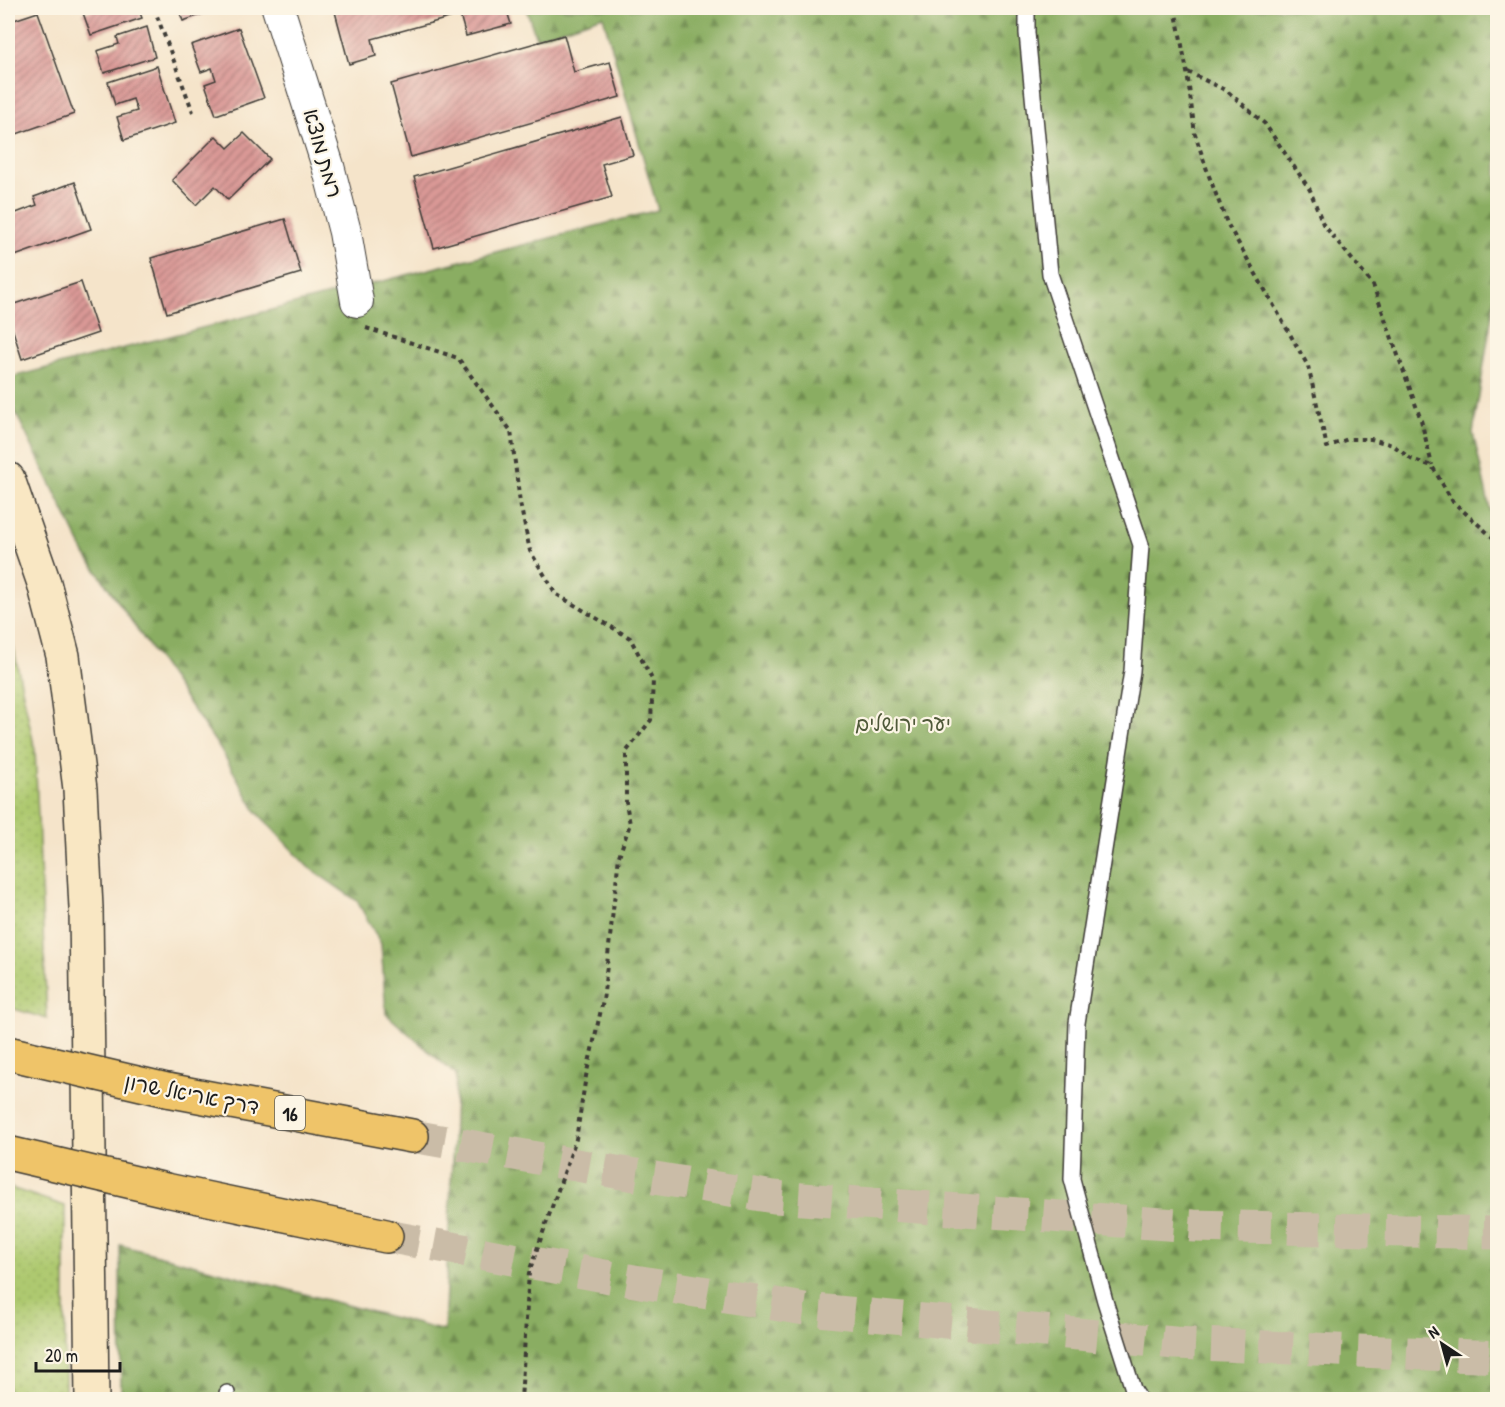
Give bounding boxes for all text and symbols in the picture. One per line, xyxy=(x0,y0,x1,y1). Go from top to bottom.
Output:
street label: רמת מוצא xyxy=(296,105,350,201)
park label: יער ירושלים xyxy=(855,709,951,738)
street label: דרך אריאל שרון xyxy=(122,1067,262,1121)
road number: 16 xyxy=(275,1096,305,1130)
north arrow xyxy=(1412,1314,1472,1374)
text: N xyxy=(1423,1320,1443,1343)
scale bar xyxy=(36,1335,120,1373)
text: 20 m xyxy=(45,1343,78,1368)

